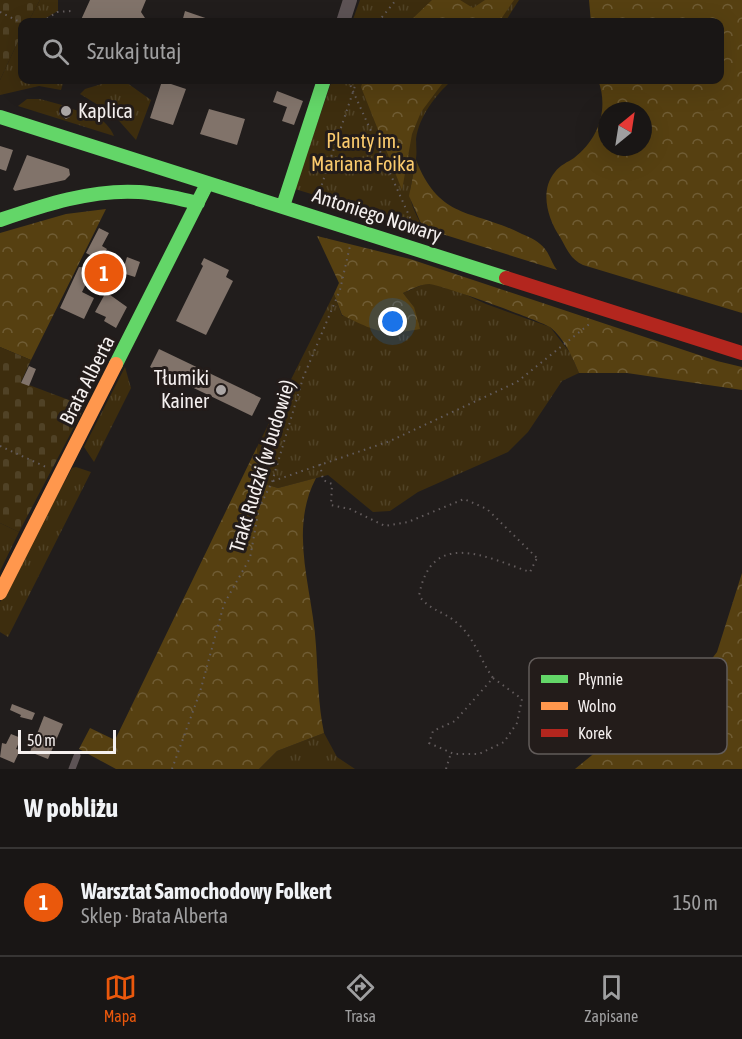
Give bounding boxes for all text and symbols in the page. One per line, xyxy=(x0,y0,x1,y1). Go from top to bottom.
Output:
search box xyxy=(18,18,724,84)
icon: search xyxy=(39,35,72,68)
text: Szukaj tutaj xyxy=(87,38,181,64)
place label: Kaplica xyxy=(78,99,133,122)
north arrow xyxy=(598,102,652,156)
marker: Kaplica xyxy=(59,104,73,118)
park label: Planty im. Mariana Foika xyxy=(311,129,415,175)
street label: Antoniego Nowary xyxy=(310,183,445,246)
pin: 1 xyxy=(84,250,124,296)
your location xyxy=(378,307,407,336)
street label: Brata Alberta xyxy=(54,332,119,428)
place label: Tłumiki Kainer xyxy=(154,366,210,412)
street label: Trakt Rudzki (w budowie) xyxy=(224,377,299,555)
marker: Tłumiki Kainer xyxy=(214,383,228,397)
legend xyxy=(529,658,727,754)
text: Płynnie xyxy=(578,670,623,689)
text: Wolno xyxy=(578,697,616,715)
text: Korek xyxy=(578,724,612,742)
scale bar xyxy=(18,727,116,754)
text: 50 m xyxy=(27,731,56,749)
text: W pobliżu xyxy=(24,793,118,823)
text: Warsztat Samochodowy Folkert xyxy=(81,878,332,904)
text: 1 xyxy=(39,891,48,914)
text: 150 m xyxy=(673,891,718,914)
text: Sklep · Brata Alberta xyxy=(81,904,228,927)
tab: Mapa xyxy=(104,971,137,1025)
tab: Trasa xyxy=(344,971,377,1025)
tab: Zapisane xyxy=(584,971,638,1025)

